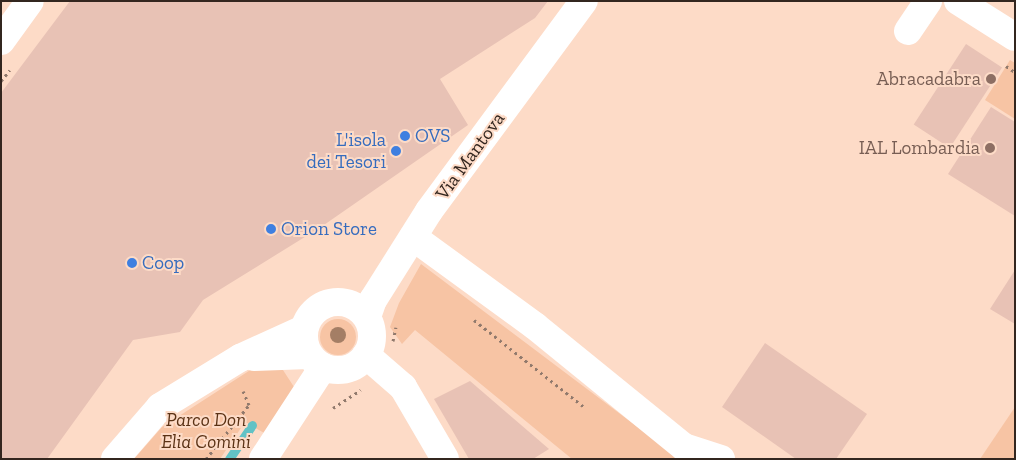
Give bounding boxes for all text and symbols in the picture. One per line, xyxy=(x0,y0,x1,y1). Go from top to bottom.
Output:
place label: Abracadabra xyxy=(877,68,981,90)
marker: Abracadabra xyxy=(985,73,997,85)
street label: Via Mantova xyxy=(431,108,509,204)
place label: OVS xyxy=(415,125,450,147)
place label: L'isola dei Tesori xyxy=(306,129,386,173)
marker: OVS xyxy=(399,130,411,142)
place label: IAL Lombardia xyxy=(858,137,980,159)
marker: IAL Lombardia xyxy=(984,142,996,154)
marker: L'isola dei Tesori xyxy=(390,145,402,157)
place label: Orion Store xyxy=(281,218,377,240)
marker: Orion Store xyxy=(265,223,277,235)
place label: Coop xyxy=(142,252,184,274)
marker: Coop xyxy=(126,257,138,269)
park label: Parco Don Elia Comini xyxy=(161,409,251,453)

